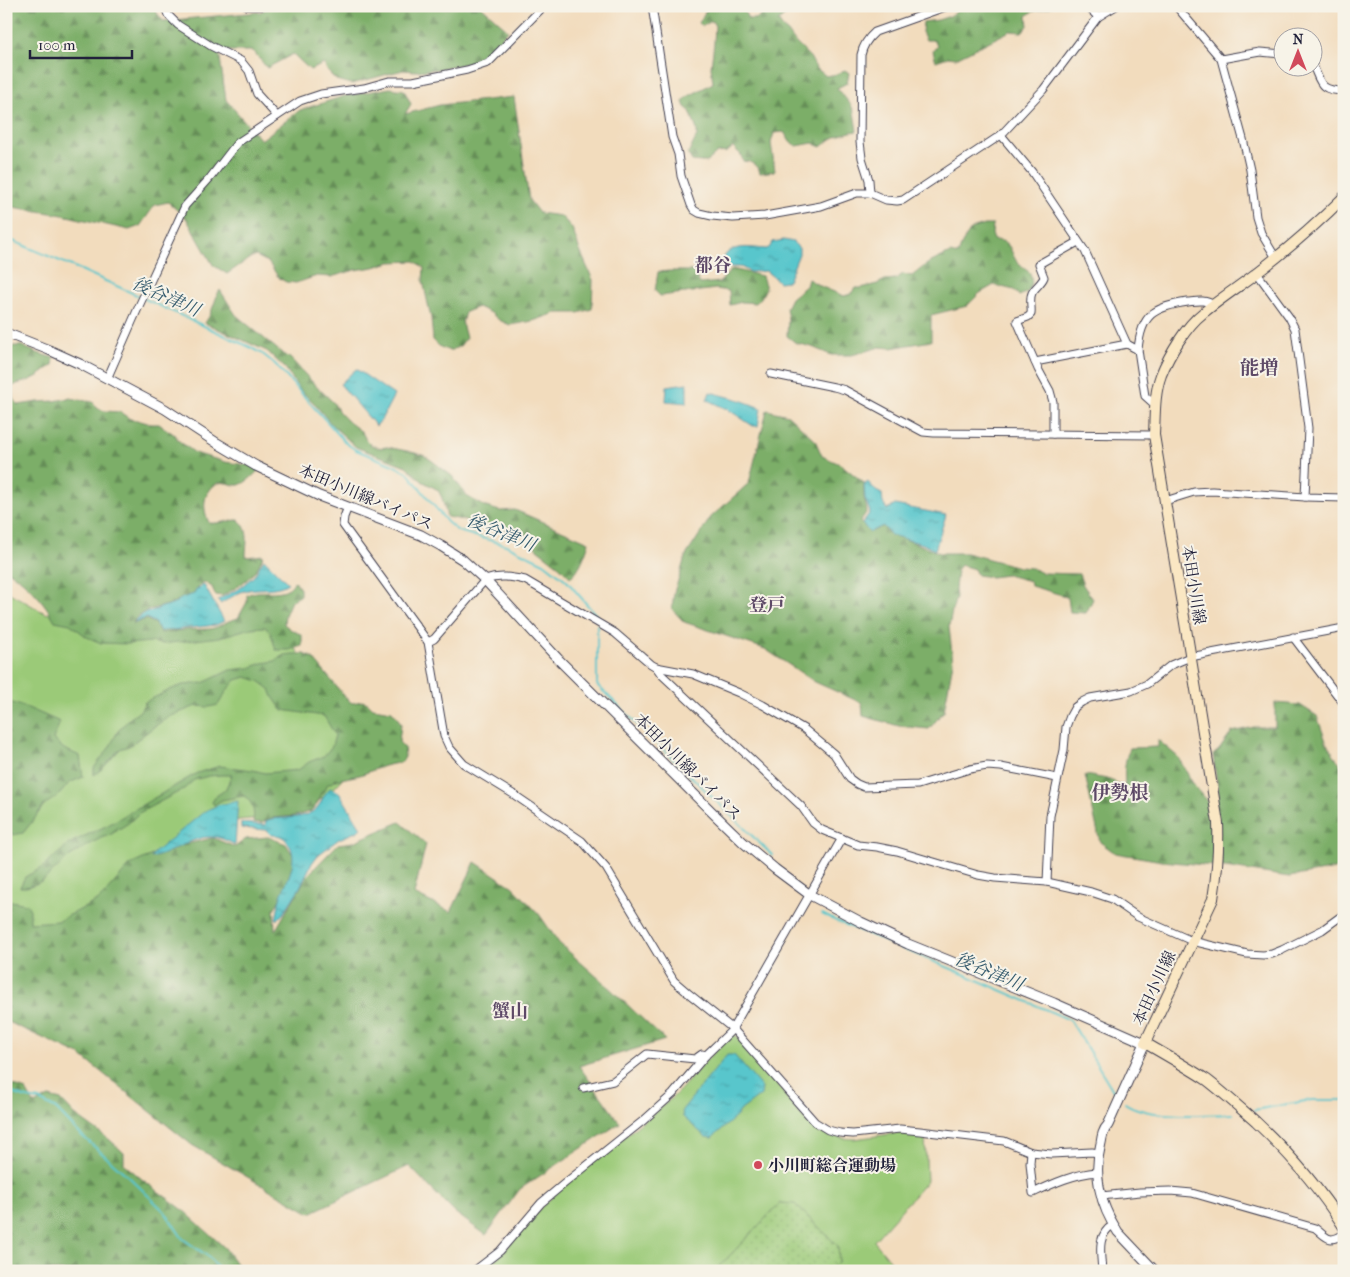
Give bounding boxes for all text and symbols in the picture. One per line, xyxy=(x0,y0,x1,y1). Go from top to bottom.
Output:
scale bar xyxy=(30,28,132,60)
north arrow xyxy=(1272,28,1322,78)
text: N xyxy=(1293,31,1304,48)
text: 100 m xyxy=(38,36,76,54)
district label: 都谷 xyxy=(695,255,731,276)
water label: 後谷津川 xyxy=(129,273,205,322)
district label: 能増 xyxy=(1240,357,1278,379)
street label: 本田小川線バイパス xyxy=(296,460,436,534)
water label: 後谷津川 xyxy=(464,510,540,557)
street label: 本田小川線 xyxy=(1178,544,1210,626)
district label: 登戸 xyxy=(749,595,785,616)
street label: 本田小川線バイパス xyxy=(630,709,746,825)
district label: 伊勢根 xyxy=(1091,782,1149,804)
water label: 後谷津川 xyxy=(952,948,1028,997)
street label: 本田小川線 xyxy=(1128,948,1180,1028)
district label: 蟹山 xyxy=(492,1001,528,1022)
place label: 小川町総合運動場 xyxy=(768,1156,896,1175)
marker: 小川町総合運動場 xyxy=(752,1159,764,1171)

